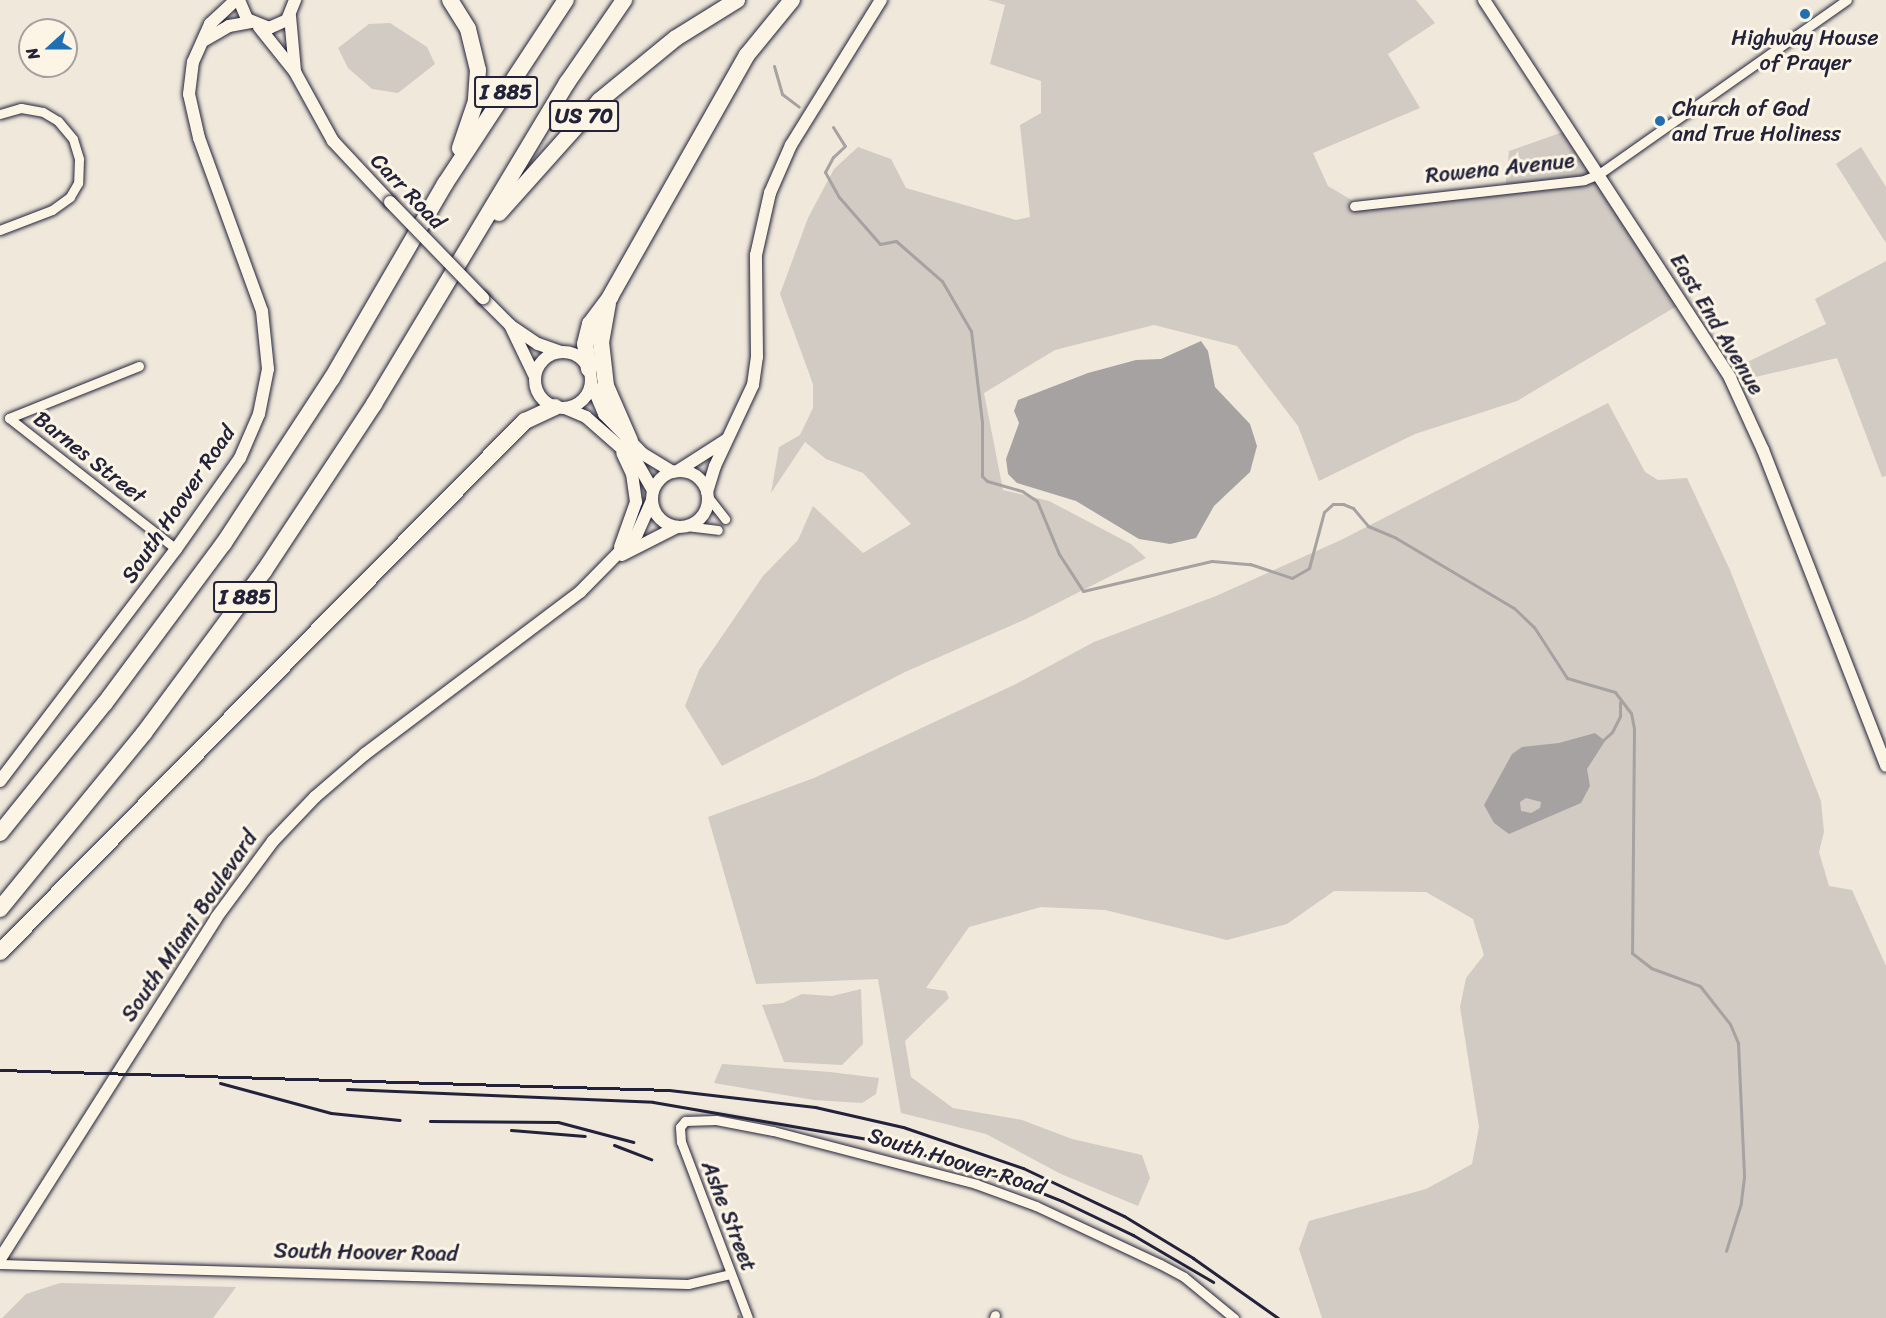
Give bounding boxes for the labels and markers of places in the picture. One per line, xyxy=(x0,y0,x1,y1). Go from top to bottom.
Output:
marker: Highway House of Prayer xyxy=(1798,7,1812,21)
place label: Highway House of Prayer xyxy=(1732,24,1878,76)
place label: Church of God and True Holiness xyxy=(1672,95,1841,146)
marker: Church of God and True Holiness xyxy=(1653,114,1667,128)

